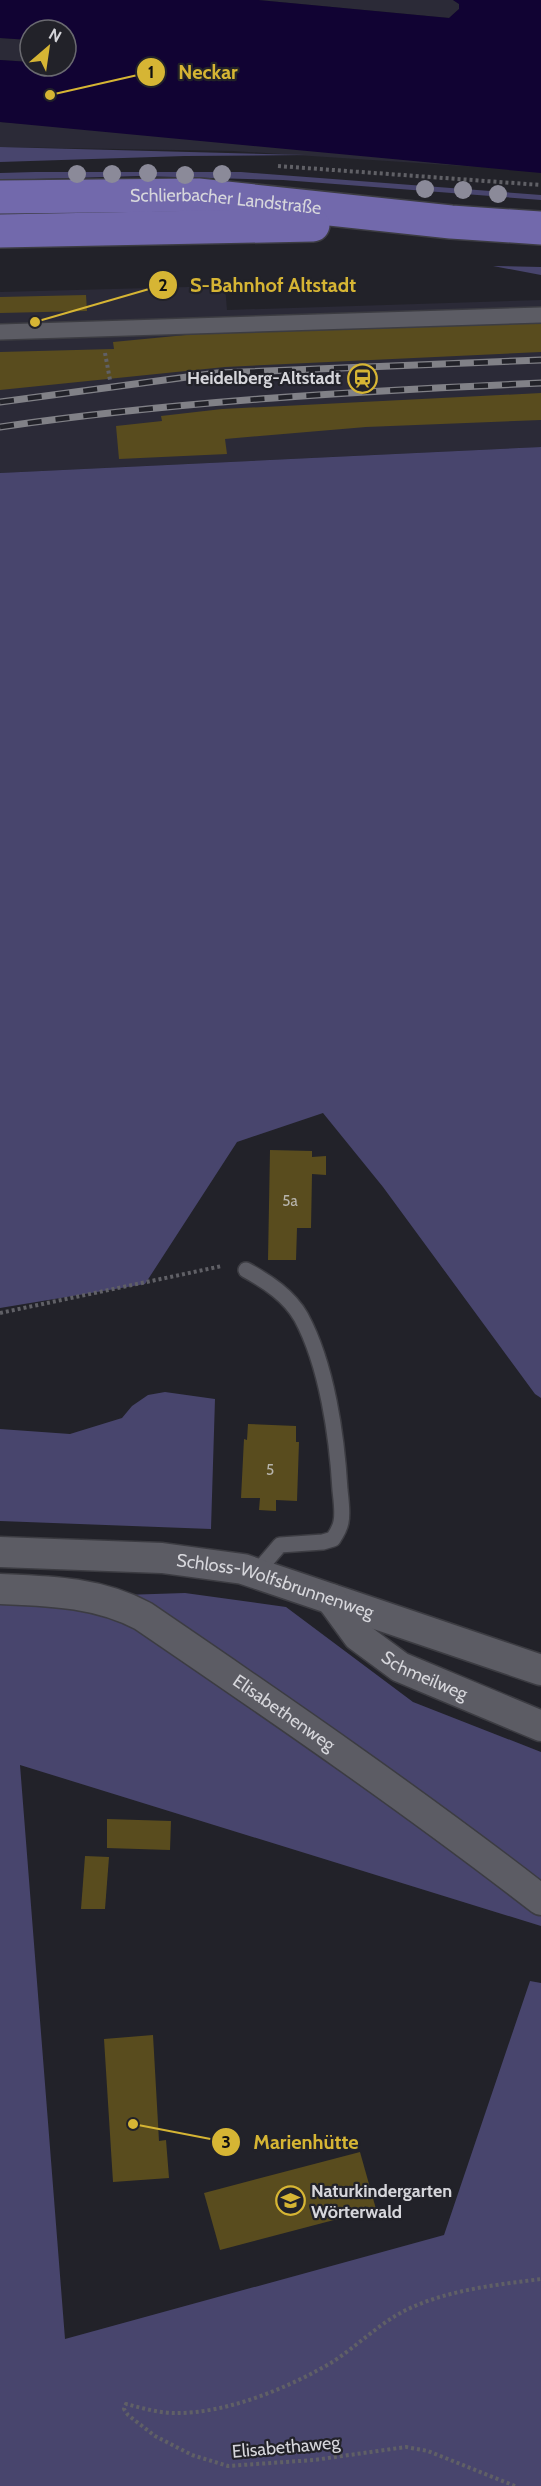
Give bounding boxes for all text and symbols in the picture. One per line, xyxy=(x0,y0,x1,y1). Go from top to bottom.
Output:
north arrow xyxy=(18,18,78,78)
text: N xyxy=(45,24,65,46)
callout: Neckar xyxy=(136,53,249,91)
text: Neckar xyxy=(178,60,238,84)
text: 1 xyxy=(148,61,154,83)
street label: Schlierbacher Landstraße xyxy=(130,184,322,219)
callout: S-Bahnhof Altstadt xyxy=(148,266,368,304)
text: S-Bahnhof Altstadt xyxy=(190,273,356,297)
text: 2 xyxy=(158,274,168,296)
station icon: Heidelberg-Altstadt xyxy=(346,362,378,394)
place label: Heidelberg-Altstadt xyxy=(187,367,341,389)
house number: 5a xyxy=(282,1192,298,1210)
house number: 5 xyxy=(266,1461,274,1479)
street label: Schloss-Wolfsbrunnenweg xyxy=(175,1549,378,1624)
street label: Schmeilweg xyxy=(377,1646,472,1705)
street label: Elisabethenweg xyxy=(229,1670,340,1757)
callout: Marienhütte xyxy=(211,2123,370,2161)
text: Marienhütte xyxy=(253,2130,359,2154)
text: 3 xyxy=(221,2131,231,2153)
place label: Naturkindergarten Wörterwald xyxy=(311,2180,452,2223)
school or university icon: Naturkindergarten Wörterwald xyxy=(274,2185,306,2217)
street label: Elisabethaweg xyxy=(231,2431,342,2463)

